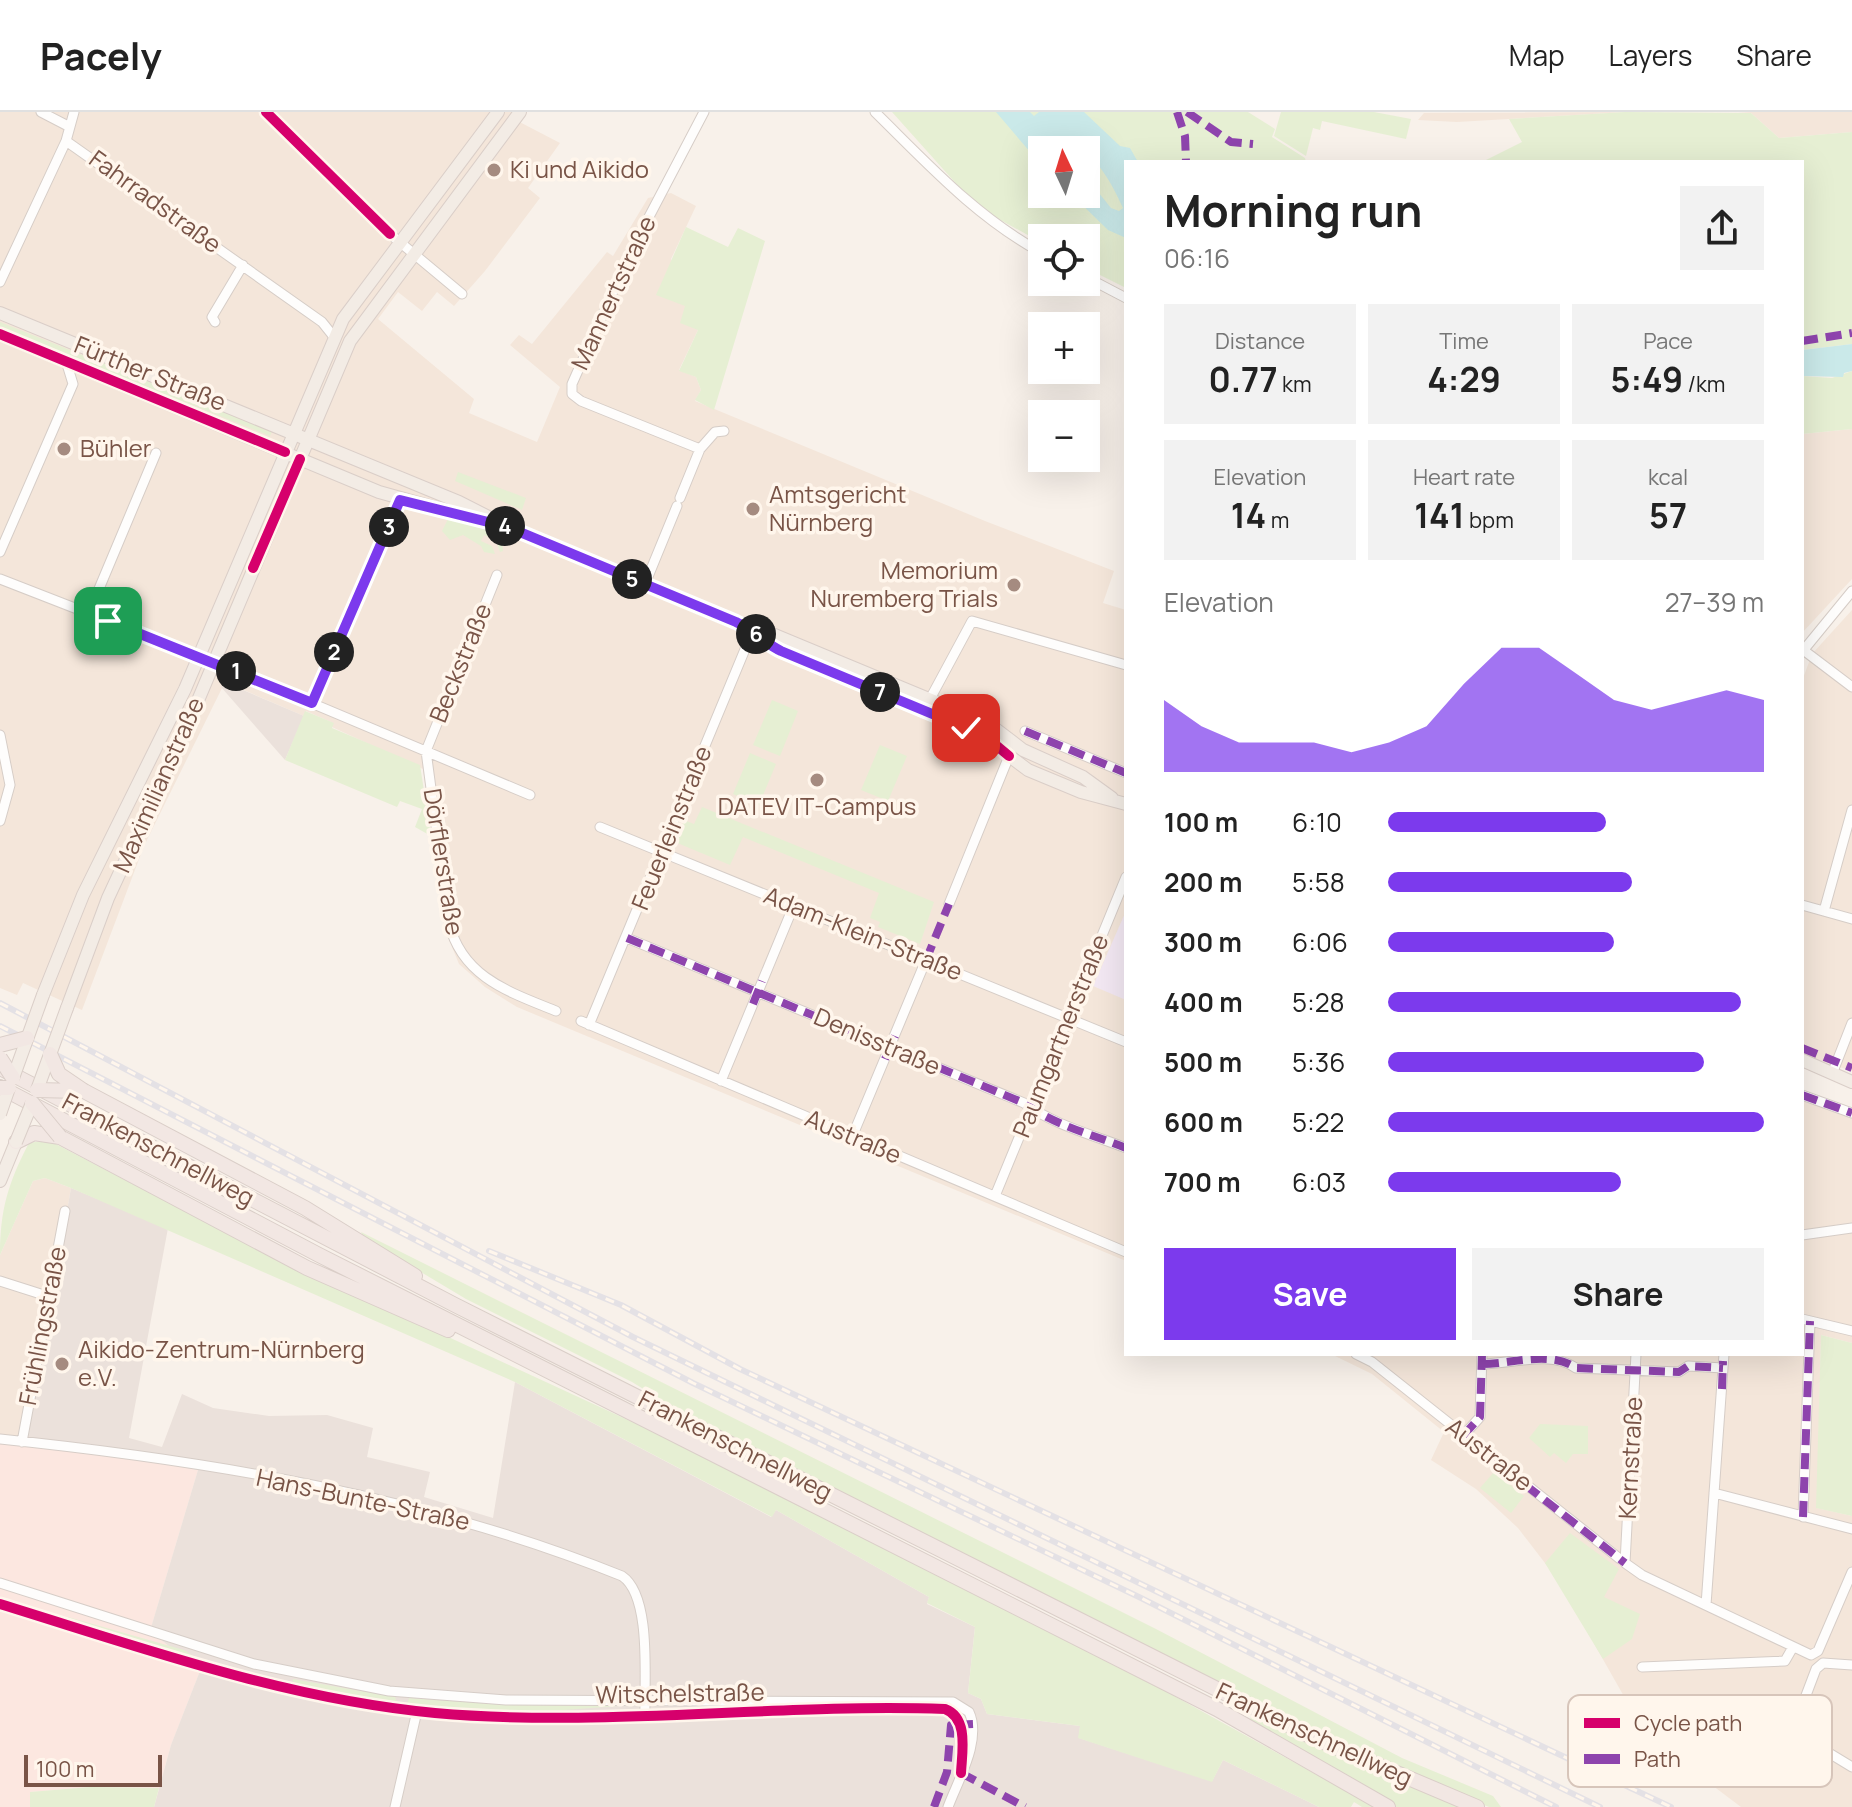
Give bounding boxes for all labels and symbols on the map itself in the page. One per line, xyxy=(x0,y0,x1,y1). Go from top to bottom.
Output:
north arrow xyxy=(1028,136,1100,208)
street label: Fahrradstraße xyxy=(83,142,229,260)
place label: Ki und Aikido xyxy=(510,152,649,185)
marker: Ki und Aikido xyxy=(485,161,503,179)
street label: Mannertstraße xyxy=(563,210,663,375)
street label: Fürther Straße xyxy=(70,327,231,418)
place label: Bühler xyxy=(80,431,152,464)
marker: Bühler xyxy=(55,440,73,458)
place label: Amtsgericht Nürnberg xyxy=(769,477,906,538)
marker: Amtsgericht Nürnberg xyxy=(744,500,762,518)
pin: 4 xyxy=(485,506,525,546)
pin: 3 xyxy=(369,507,409,547)
place label: Memorium Nuremberg Trials xyxy=(811,553,998,614)
pin: 5 xyxy=(612,559,652,599)
marker: Memorium Nuremberg Trials xyxy=(1005,576,1023,594)
pin xyxy=(74,587,142,655)
street label: Beckstraße xyxy=(421,598,498,727)
pin: 6 xyxy=(736,614,776,654)
pin: 2 xyxy=(314,632,354,672)
pin: 1 xyxy=(216,651,256,691)
pin: 7 xyxy=(860,672,900,712)
street label: Maximilianstraße xyxy=(104,692,211,877)
pin xyxy=(932,694,1000,762)
street label: Feuerleinstraße xyxy=(623,740,719,914)
marker: DATEV IT-Campus xyxy=(808,771,826,789)
street label: Dörflerstraße xyxy=(417,786,472,938)
place label: DATEV IT-Campus xyxy=(718,789,916,822)
street label: Adam-Klein-Straße xyxy=(759,878,968,987)
street label: Paumgartnerstraße xyxy=(1004,929,1115,1142)
street label: Denisstraße xyxy=(809,999,946,1082)
street label: Frankenschnellweg xyxy=(57,1084,261,1213)
street label: Austraße xyxy=(800,1101,907,1171)
street label: Frühlingstraße xyxy=(10,1244,73,1408)
place label: Aikido-Zentrum-Nürnberg e.V. xyxy=(78,1332,365,1393)
marker: Aikido-Zentrum-Nürnberg e.V. xyxy=(53,1355,71,1373)
street label: Frankenschnellweg xyxy=(633,1382,838,1508)
street label: Kernstraße xyxy=(1610,1396,1649,1520)
street label: Austraße xyxy=(1440,1410,1540,1498)
street label: Hans-Bunte-Straße xyxy=(254,1460,473,1537)
street label: Frankenschnellweg xyxy=(1211,1674,1418,1794)
street label: Witschelstraße xyxy=(595,1675,765,1710)
legend xyxy=(1568,1695,1832,1787)
text: Cycle path xyxy=(1634,1708,1742,1738)
text: Path xyxy=(1634,1744,1681,1774)
scale bar xyxy=(24,1751,162,1787)

